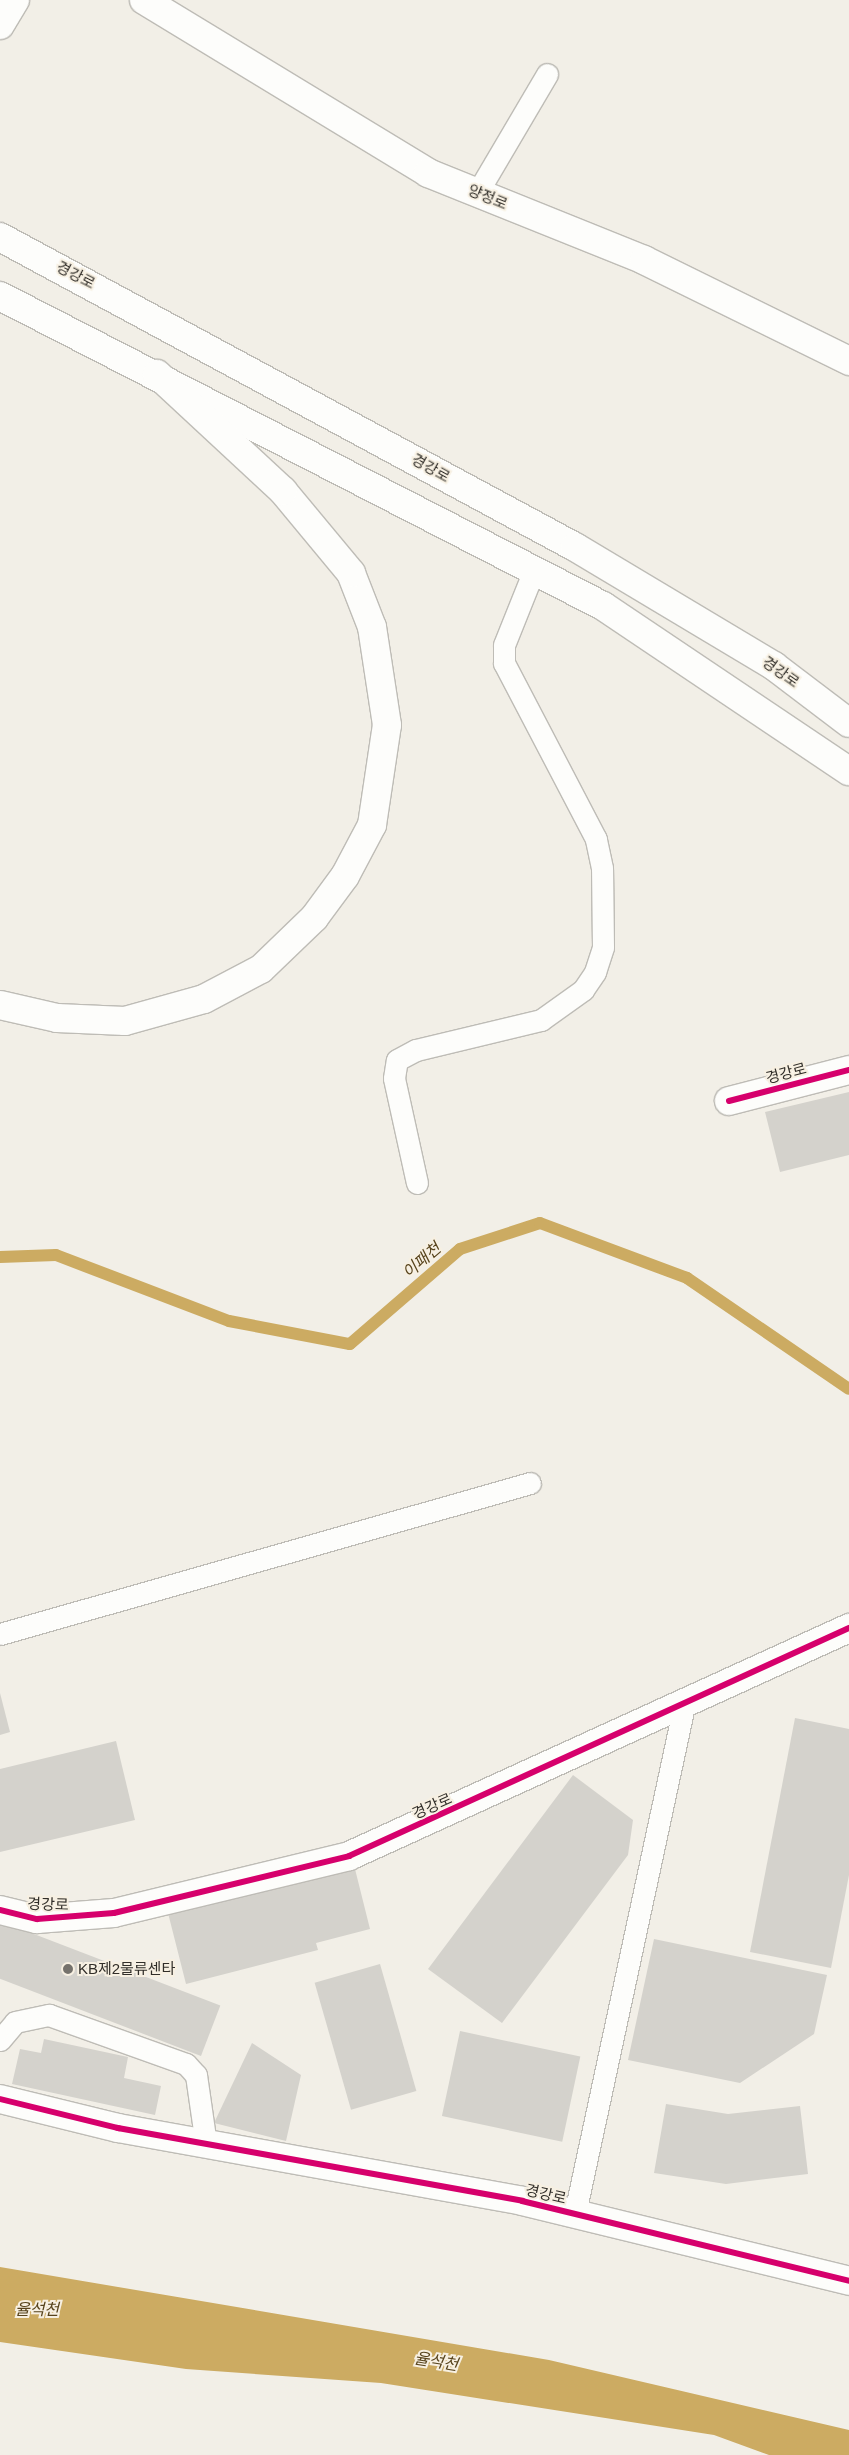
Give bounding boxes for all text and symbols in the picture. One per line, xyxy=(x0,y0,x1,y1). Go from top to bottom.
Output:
street label: 양정로 xyxy=(465,181,511,213)
street label: 경강로 xyxy=(53,258,99,292)
street label: 경강로 xyxy=(409,450,453,486)
street label: 경강로 xyxy=(759,653,803,691)
street label: 경강로 xyxy=(764,1059,808,1087)
water label: 이패천 xyxy=(399,1239,445,1283)
street label: 경강로 xyxy=(409,1789,455,1823)
street label: 경강로 xyxy=(27,1894,69,1914)
place label: KB제2물류센타 xyxy=(78,1960,175,1978)
marker: KB제2물류센타 xyxy=(62,1963,74,1975)
street label: 경강로 xyxy=(524,2181,568,2207)
water label: 율석천 xyxy=(15,2300,59,2320)
water label: 율석천 xyxy=(413,2349,459,2375)

